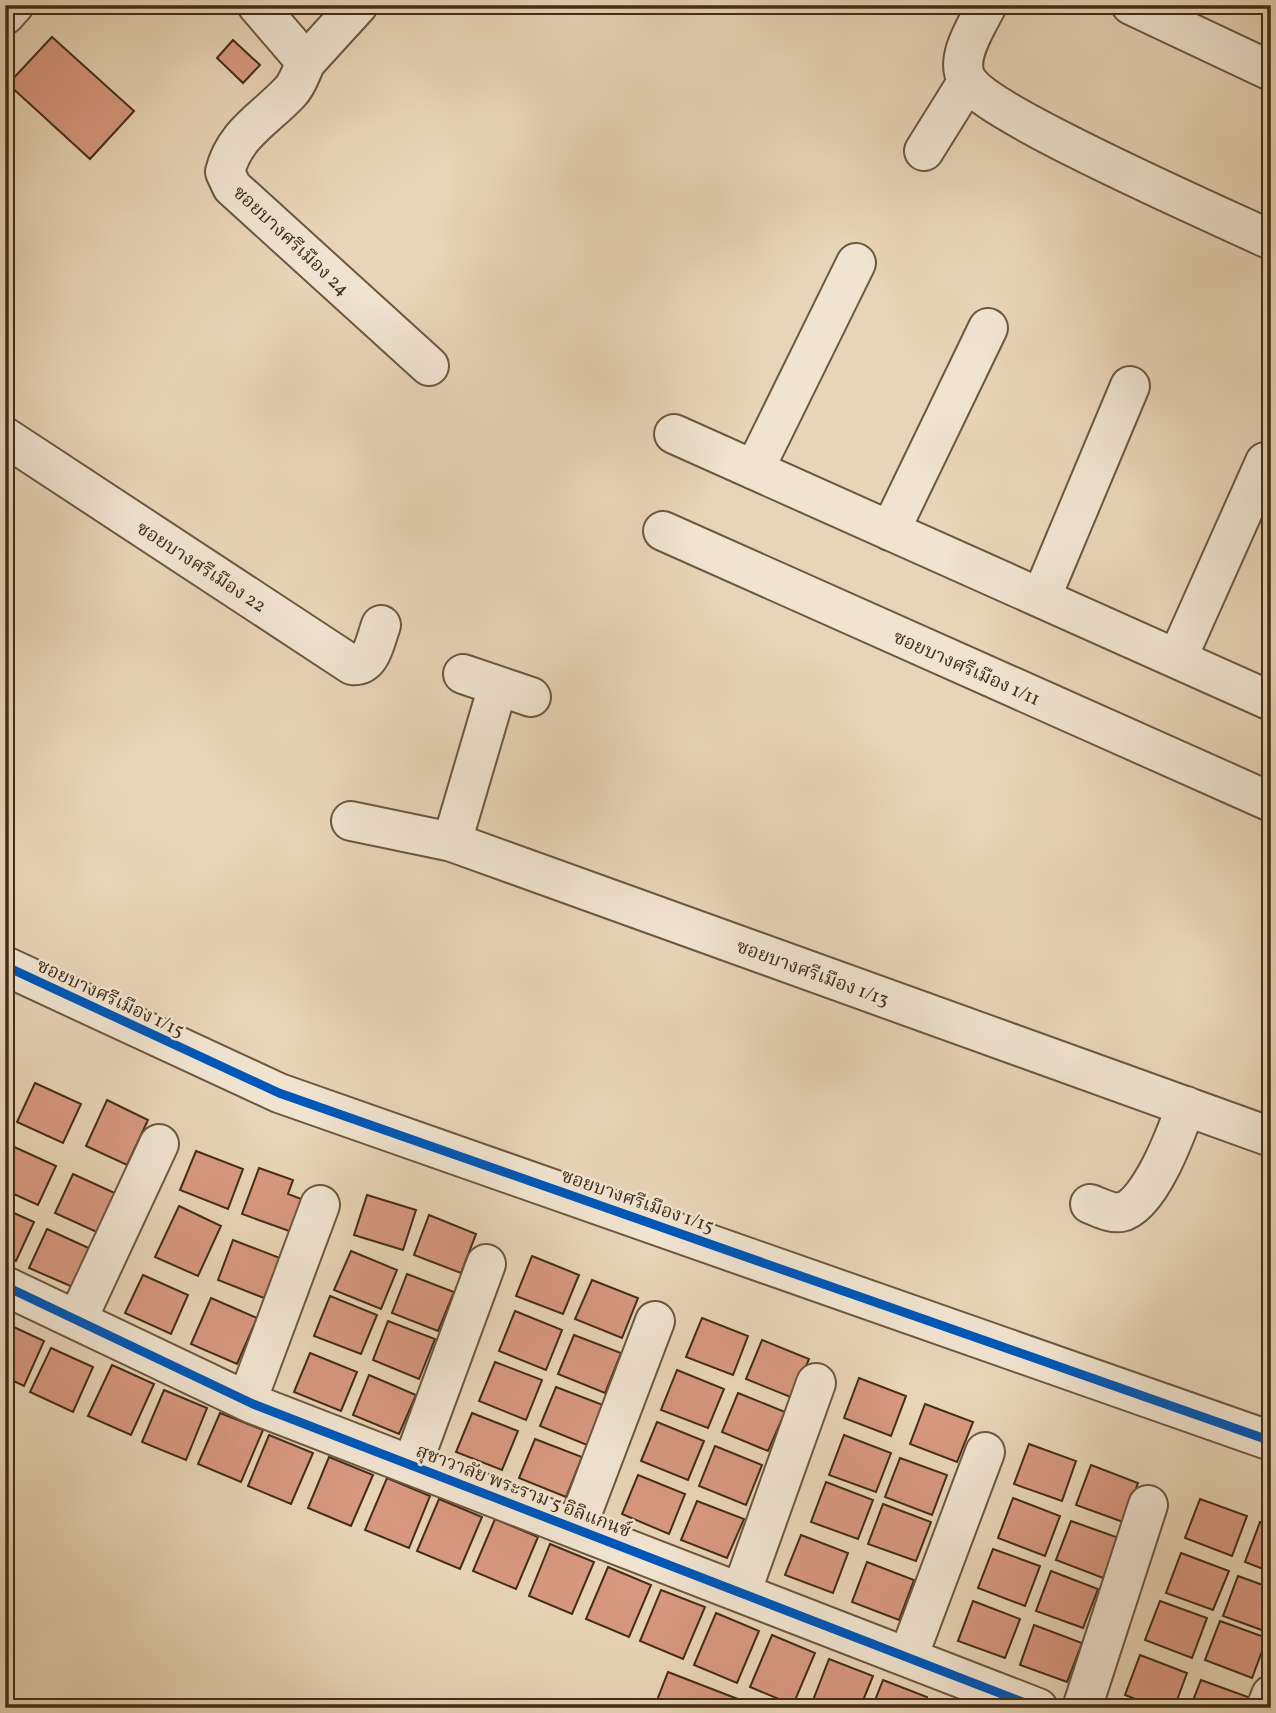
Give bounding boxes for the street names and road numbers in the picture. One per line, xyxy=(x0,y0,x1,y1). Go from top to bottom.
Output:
street label: ซอยบางศรีเมือง 24 xyxy=(227,181,355,302)
street label: ซอยบางศรีเมือง 22 xyxy=(131,516,271,619)
street label: ซอยบางศรีเมือง 1/11 xyxy=(889,625,1044,713)
street label: ซอยบางศรีเมือง 1/13 xyxy=(732,934,892,1014)
street label: ซอยบางศรีเมือง 1/15 xyxy=(32,953,188,1044)
street label: ซอยบางศรีเมือง 1/15 xyxy=(557,1164,717,1240)
street label: สุชาวาลัย พระราม 5 อิลิแกนซ์ xyxy=(412,1439,635,1545)

